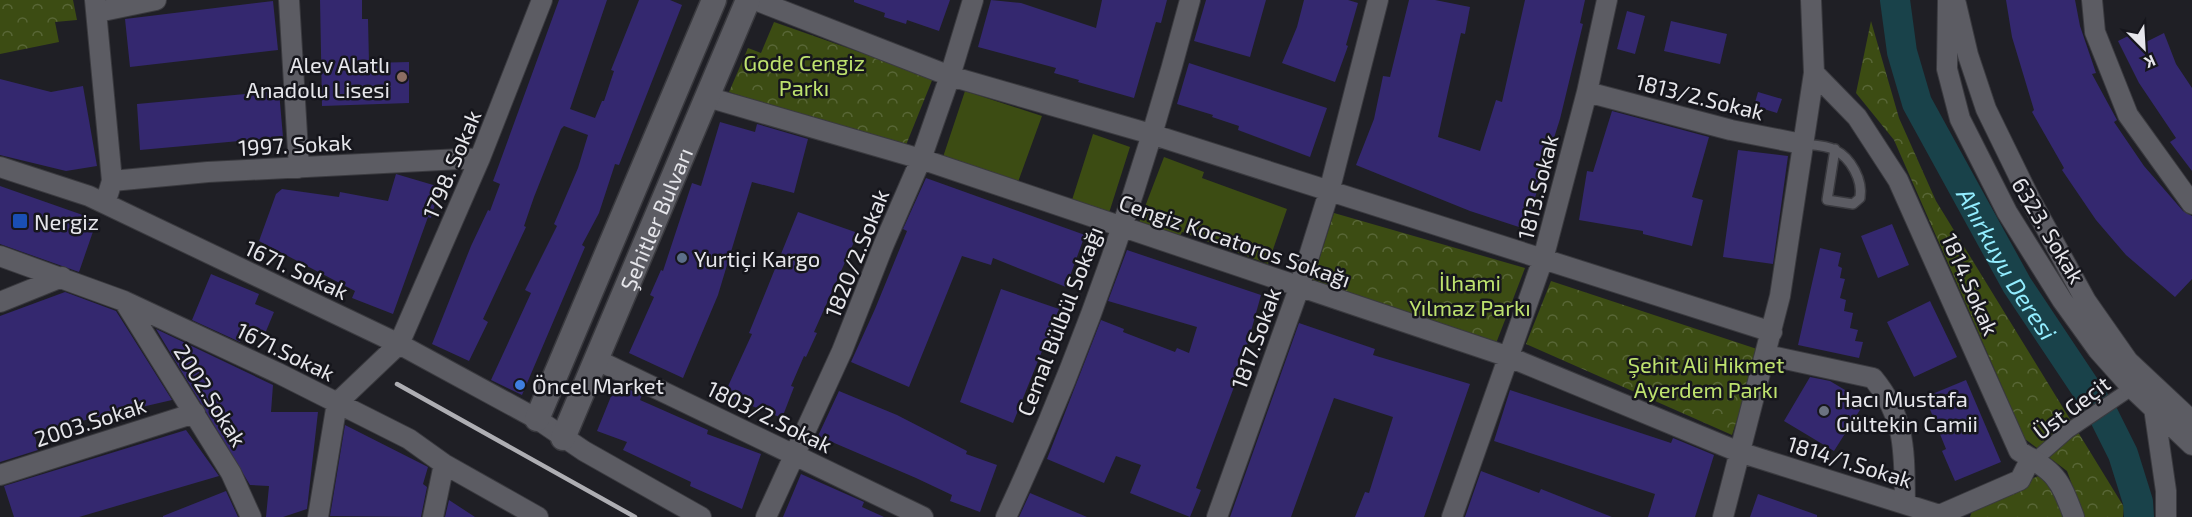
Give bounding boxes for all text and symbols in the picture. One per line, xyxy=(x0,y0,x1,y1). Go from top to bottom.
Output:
north arrow xyxy=(2114,18,2174,78)
park label: Gode Cengiz Parkı xyxy=(743,49,865,100)
place label: Alev Alatlı Anadolu Lisesi xyxy=(246,51,390,102)
text: K xyxy=(2141,51,2159,73)
street label: 1813/2.Sokak xyxy=(1633,68,1767,124)
marker: Alev Alatlı Anadolu Lisesi xyxy=(395,70,409,84)
street label: 1798. Sokak xyxy=(417,106,485,222)
street label: 1997. Sokak xyxy=(238,128,352,160)
street label: 1813.Sokak xyxy=(1511,132,1563,242)
street label: Şehitler Bulvarı xyxy=(614,143,697,295)
street label: 6323. Sokak xyxy=(2007,172,2091,288)
water label: Ahırkuyu Deresi xyxy=(1951,182,2064,345)
street label: 1820/2.Sokak xyxy=(819,185,893,321)
street label: Cengiz Kocatoros Sokağı xyxy=(1116,188,1354,292)
place label: Nergiz xyxy=(34,208,99,234)
marker: Nergiz xyxy=(11,212,29,230)
street label: Cemal Bülbül Sokağı xyxy=(1011,222,1107,420)
street label: 1814.Sokak xyxy=(1937,229,2005,339)
street label: 1671. Sokak xyxy=(241,234,353,304)
place label: Yurtiçi Kargo xyxy=(694,245,820,273)
marker: Yurtiçi Kargo xyxy=(675,251,689,265)
park label: İlhami Yılmaz Parkı xyxy=(1409,269,1531,320)
street label: 1817.Sokak xyxy=(1225,284,1285,392)
street label: 1671.Sokak xyxy=(233,316,339,386)
street label: 2002.Sokak xyxy=(169,339,253,451)
park label: Şehit Ali Hikmet Ayerdem Parkı xyxy=(1628,351,1784,402)
street label: Üst Geçit xyxy=(2027,370,2116,446)
place label: Öncel Market xyxy=(532,372,664,398)
street label: 1803/2.Sokak xyxy=(703,375,837,457)
marker: Öncel Market xyxy=(513,378,527,392)
place label: Hacı Mustafa Gültekin Camii xyxy=(1836,385,1978,436)
street label: 2003.Sokak xyxy=(31,391,149,451)
marker: Hacı Mustafa Gültekin Camii xyxy=(1817,404,1831,418)
street label: 1814/1.Sokak xyxy=(1785,430,1915,492)

